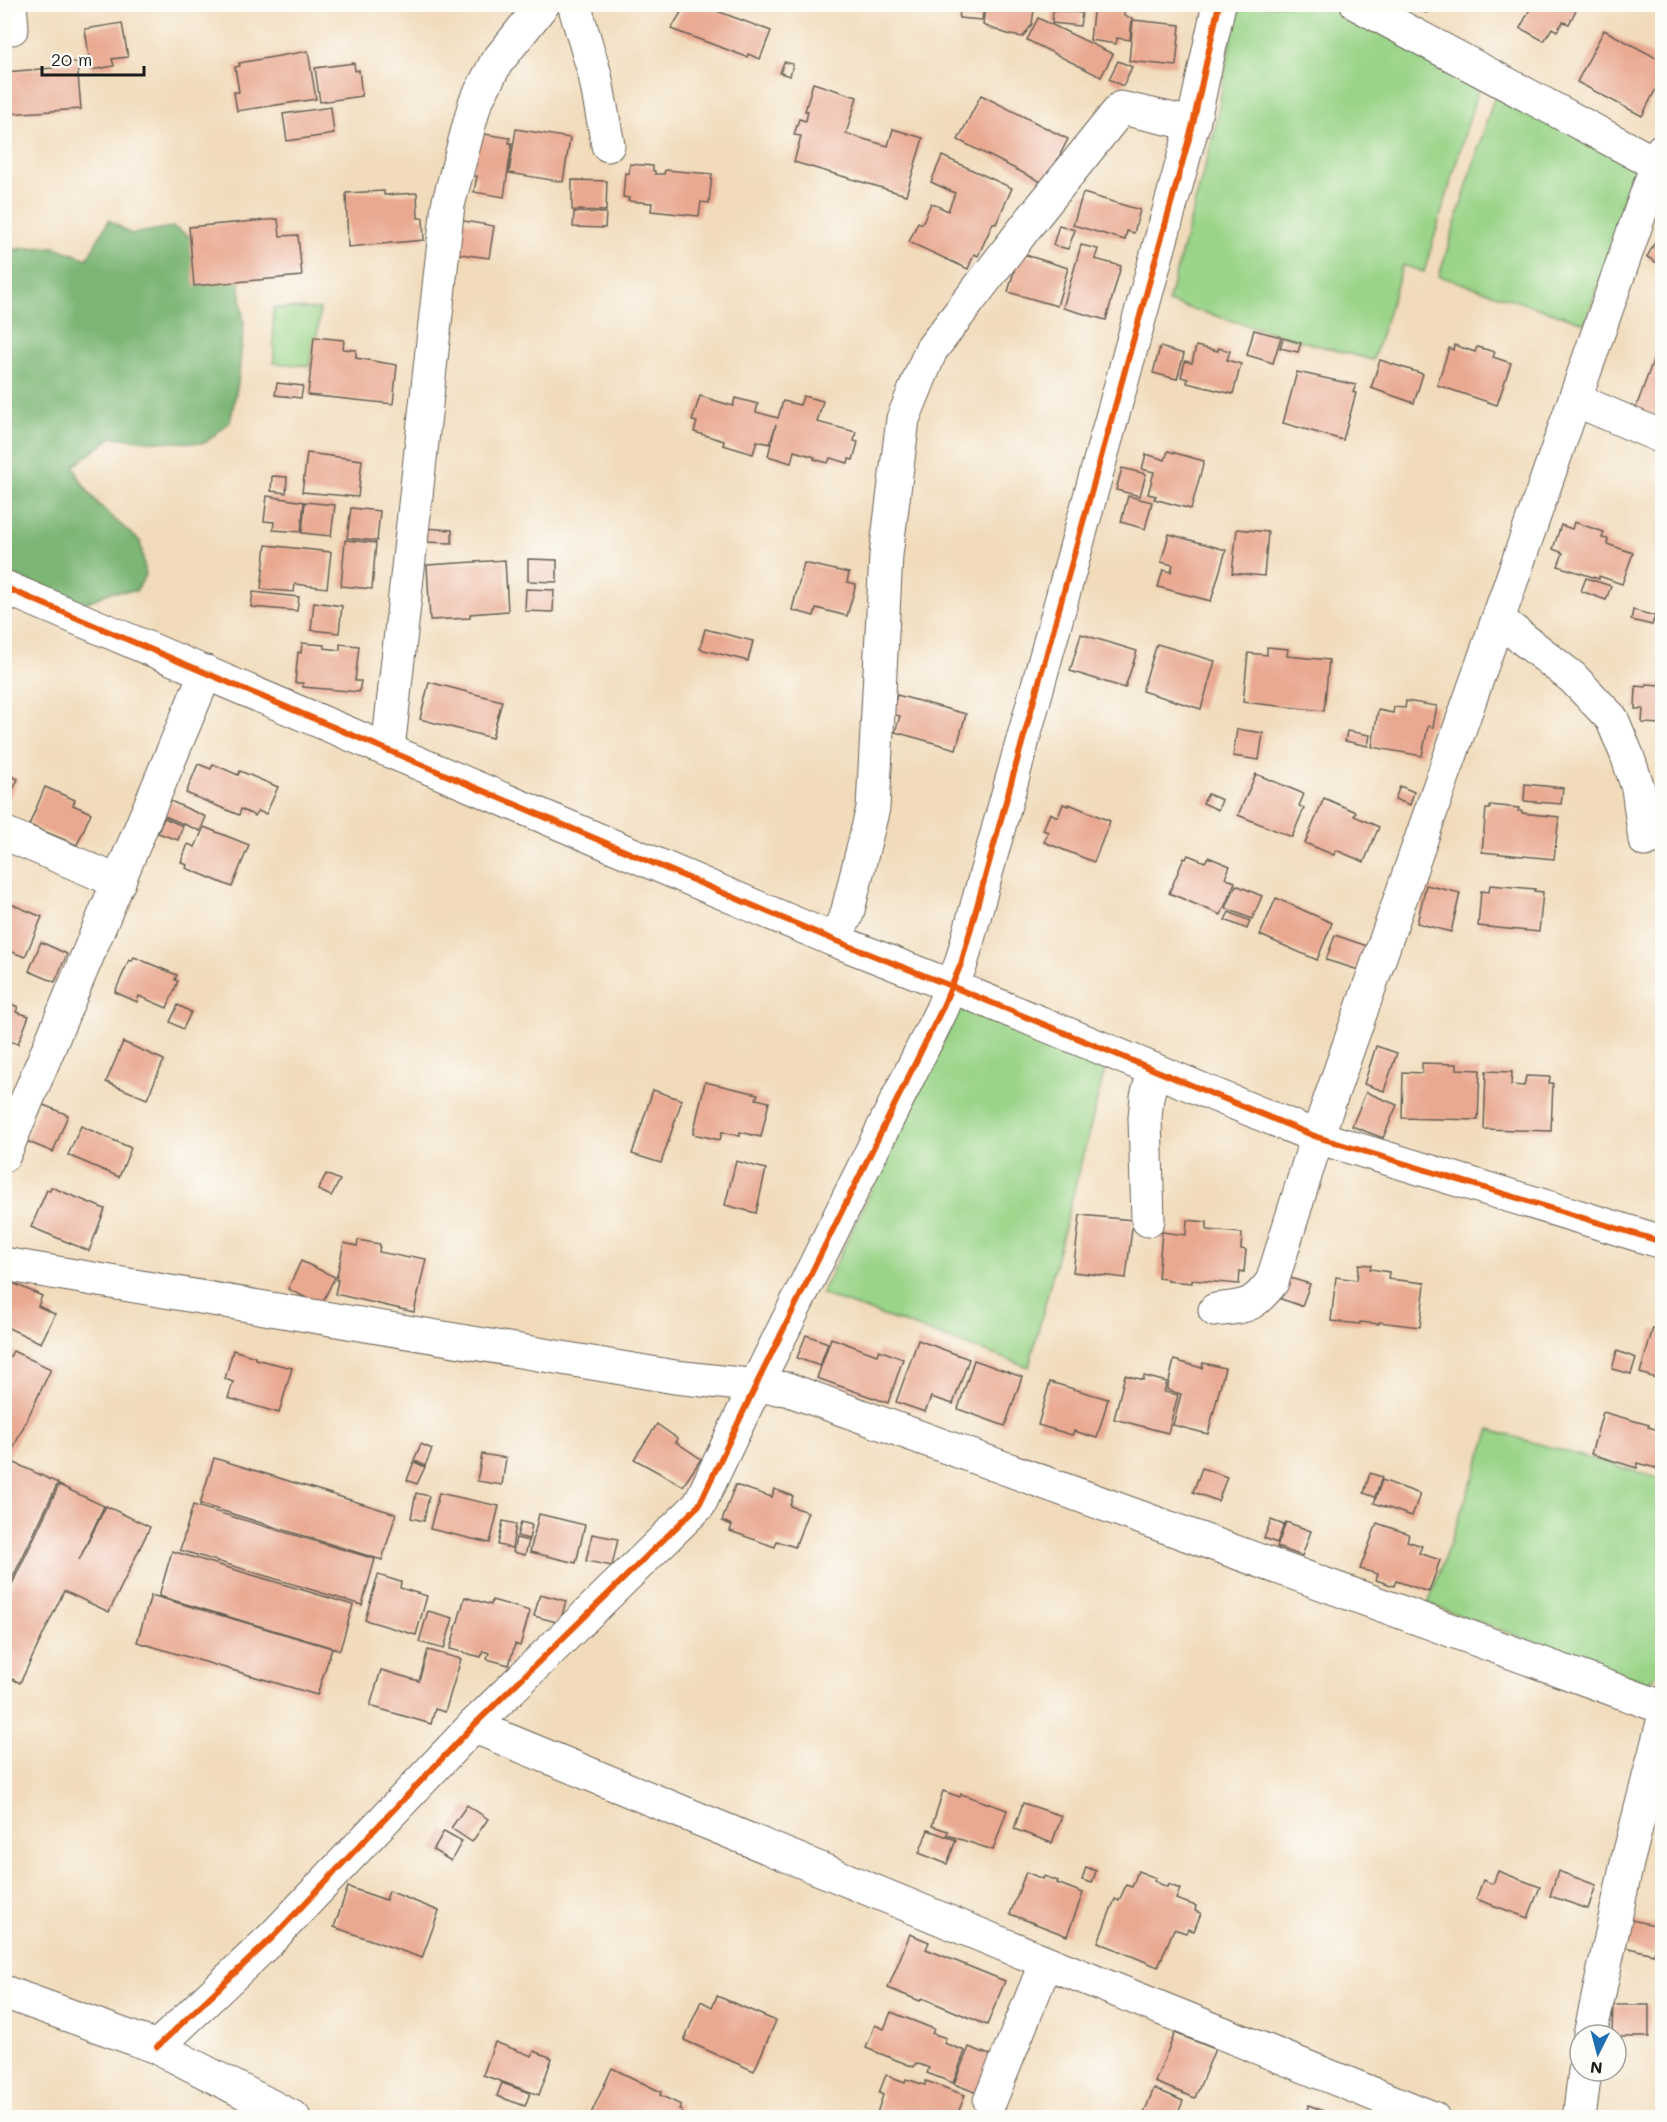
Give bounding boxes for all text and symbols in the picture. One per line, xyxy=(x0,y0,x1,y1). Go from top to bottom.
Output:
scale bar xyxy=(42,39,144,77)
text: 20 m xyxy=(51,47,92,71)
north arrow xyxy=(1568,2023,1628,2083)
text: N xyxy=(1589,2057,1604,2079)

